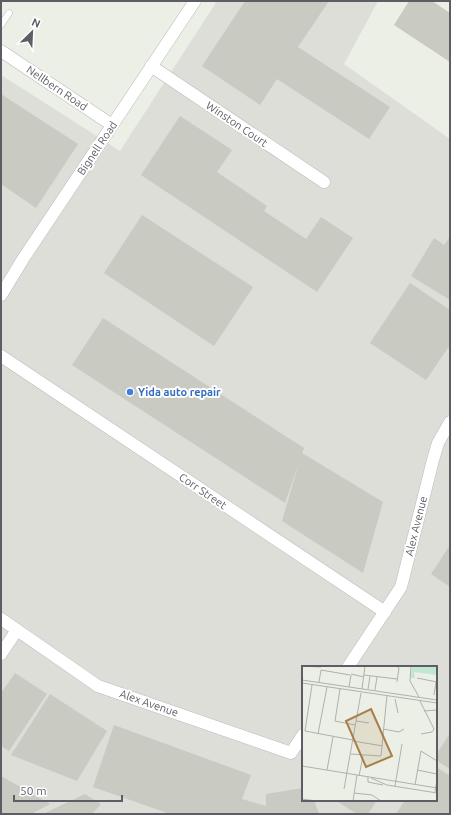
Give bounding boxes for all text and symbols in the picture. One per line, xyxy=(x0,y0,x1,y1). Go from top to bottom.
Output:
north arrow xyxy=(12,12,52,52)
text: N xyxy=(30,16,42,30)
street label: Nellbern Road xyxy=(24,63,90,113)
street label: Winston Court xyxy=(204,99,271,149)
street label: Bignell Road xyxy=(75,119,119,177)
place label: Yida auto repair xyxy=(138,386,221,398)
marker: Yida auto repair xyxy=(125,387,135,397)
street label: Corr Street xyxy=(177,471,230,512)
street label: Alex Avenue xyxy=(403,495,429,557)
inset map xyxy=(302,666,437,801)
street label: Alex Avenue xyxy=(118,687,180,719)
scale bar xyxy=(14,777,122,803)
text: 50 m xyxy=(20,784,47,797)

